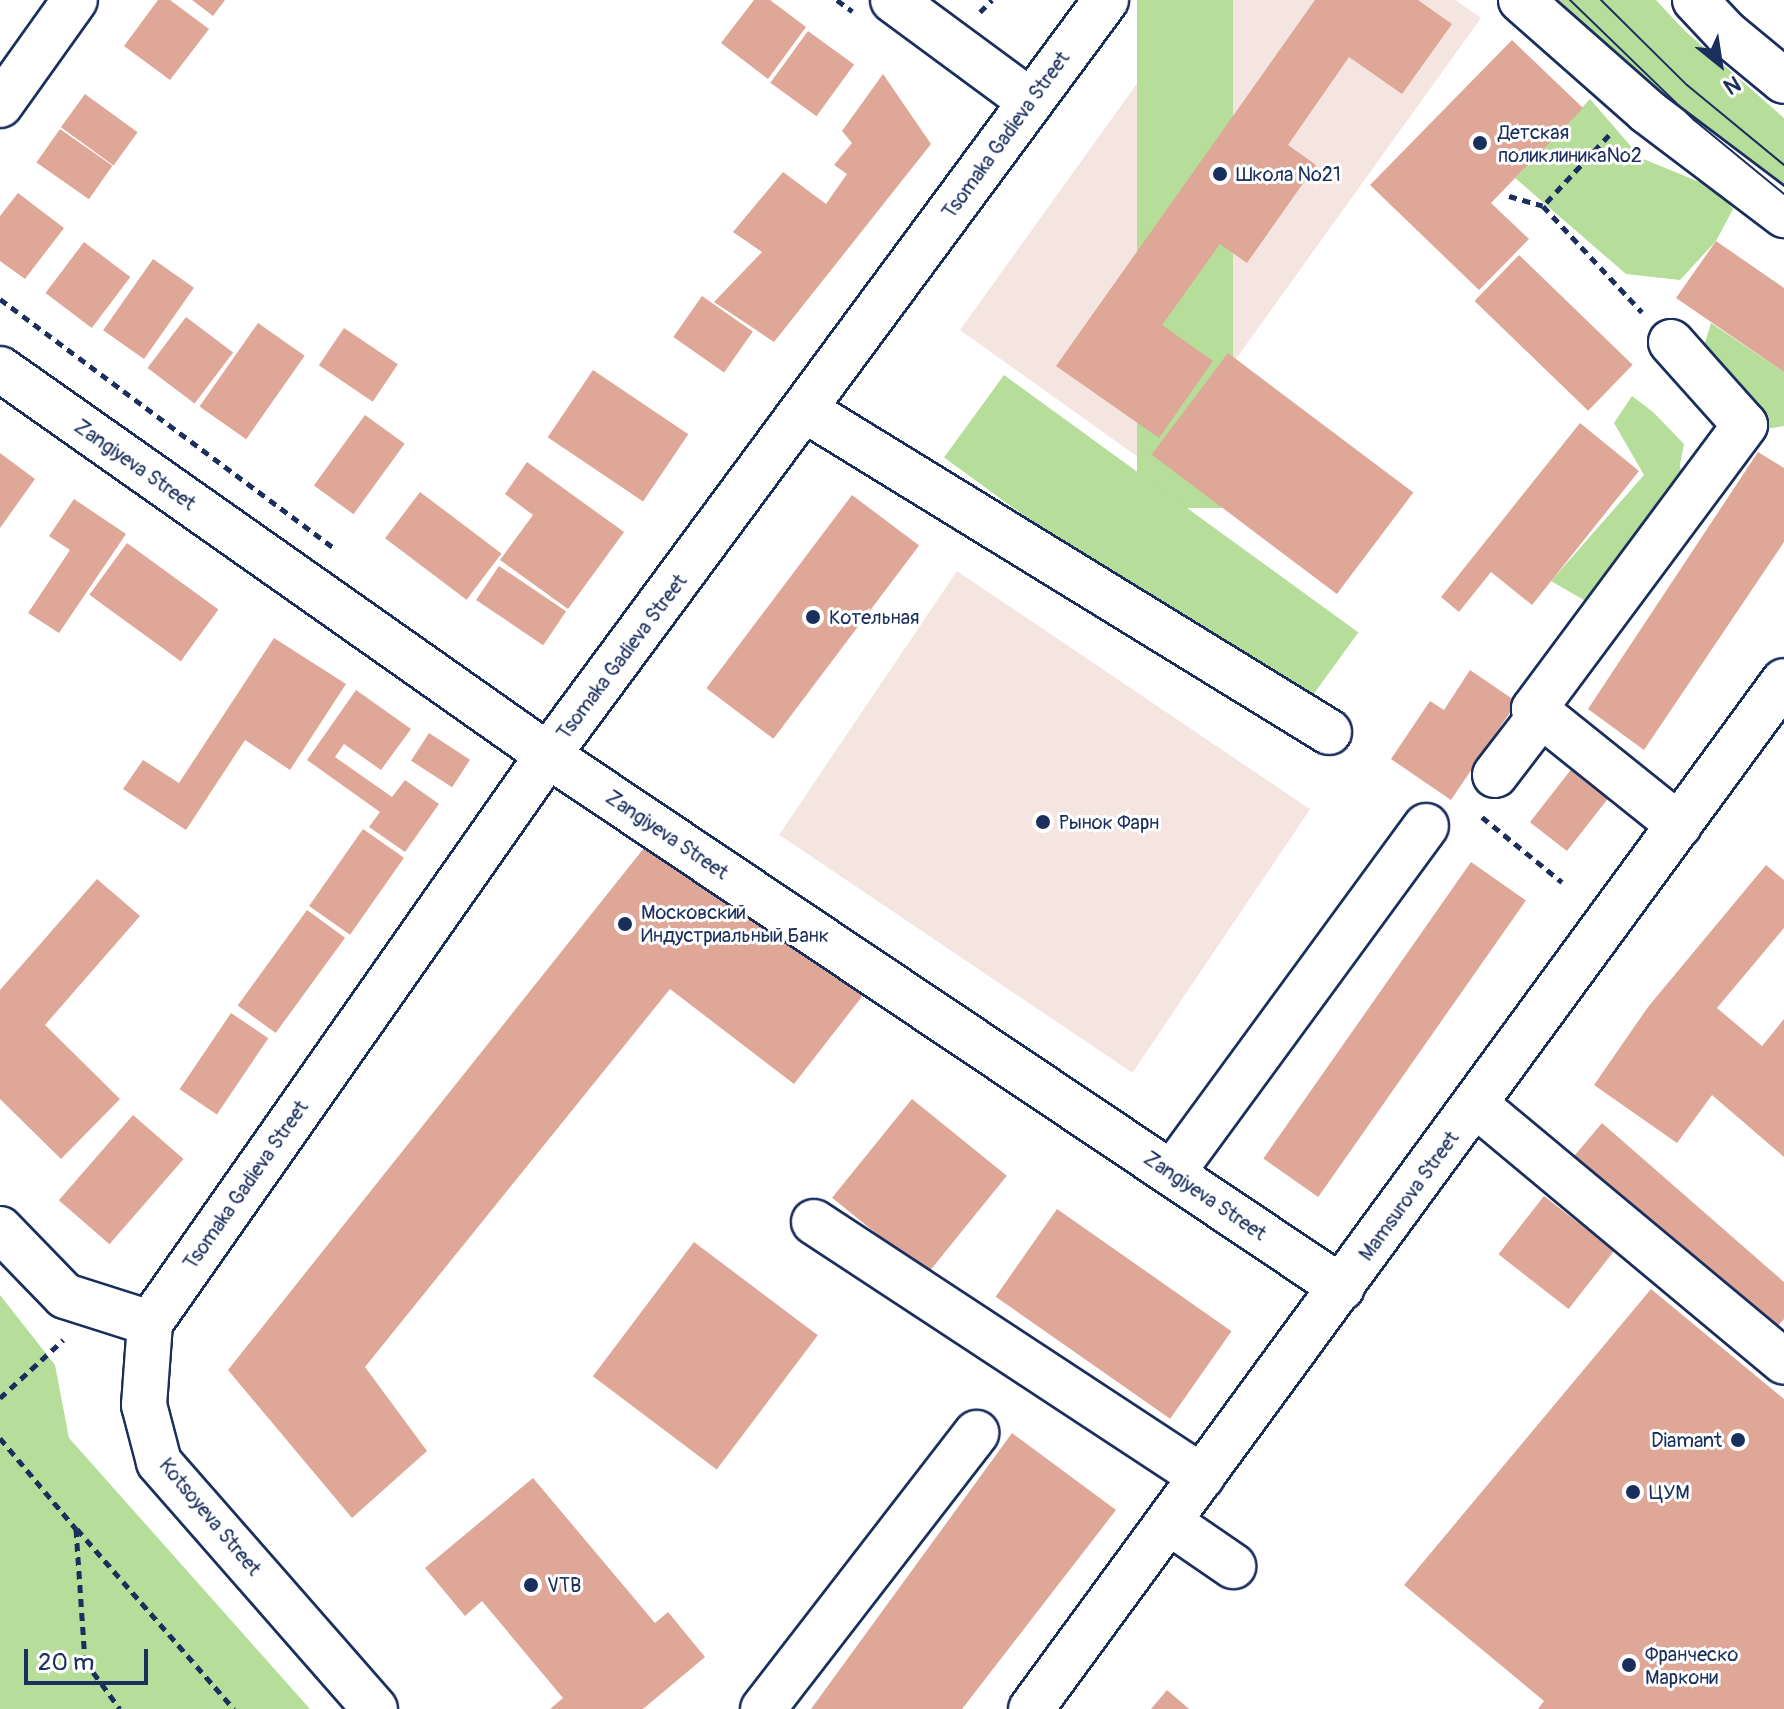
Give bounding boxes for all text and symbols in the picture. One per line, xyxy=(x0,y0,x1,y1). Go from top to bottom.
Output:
north arrow xyxy=(1680,24,1760,104)
street label: Tsomaka Gadieva Street xyxy=(937,47,1075,223)
text: N xyxy=(1719,69,1745,101)
place label: Детская поликлиника№2 xyxy=(1498,120,1642,167)
marker: Детская поликлиника№2 xyxy=(1469,132,1491,154)
place label: Школа №21 xyxy=(1236,162,1341,186)
marker: Школа №21 xyxy=(1211,165,1229,183)
street label: Zangiyeva Street xyxy=(70,414,200,516)
street label: Tsomaka Gadieva Street xyxy=(552,570,692,744)
place label: Котельная xyxy=(829,605,920,629)
marker: Котельная xyxy=(804,608,822,626)
street label: Zangiyeva Street xyxy=(601,785,733,885)
place label: Рынок Фарн xyxy=(1059,810,1159,834)
marker: Рынок Фарн xyxy=(1034,813,1052,831)
place label: Московский Индустриальный Банк xyxy=(641,900,829,947)
marker: Московский Индустриальный Банк xyxy=(616,915,634,933)
street label: Tsomaka Gadieva Street xyxy=(179,1096,313,1274)
street label: Mamsurova Street xyxy=(1354,1127,1464,1265)
street label: Zangiyeva Street xyxy=(1139,1146,1271,1246)
place label: Diamant xyxy=(1651,1428,1722,1452)
marker: Diamant xyxy=(1729,1431,1747,1449)
street label: Kotsoyeva Street xyxy=(154,1454,266,1580)
place label: ЦУМ xyxy=(1649,1480,1690,1504)
marker: ЦУМ xyxy=(1624,1483,1642,1501)
place label: VTB xyxy=(547,1573,581,1597)
marker: VTB xyxy=(522,1576,540,1594)
scale bar xyxy=(28,1633,152,1683)
place label: Франческо Маркони xyxy=(1645,1642,1738,1689)
text: 20 m xyxy=(38,1648,94,1677)
marker: Франческо Маркони xyxy=(1620,1656,1638,1674)

